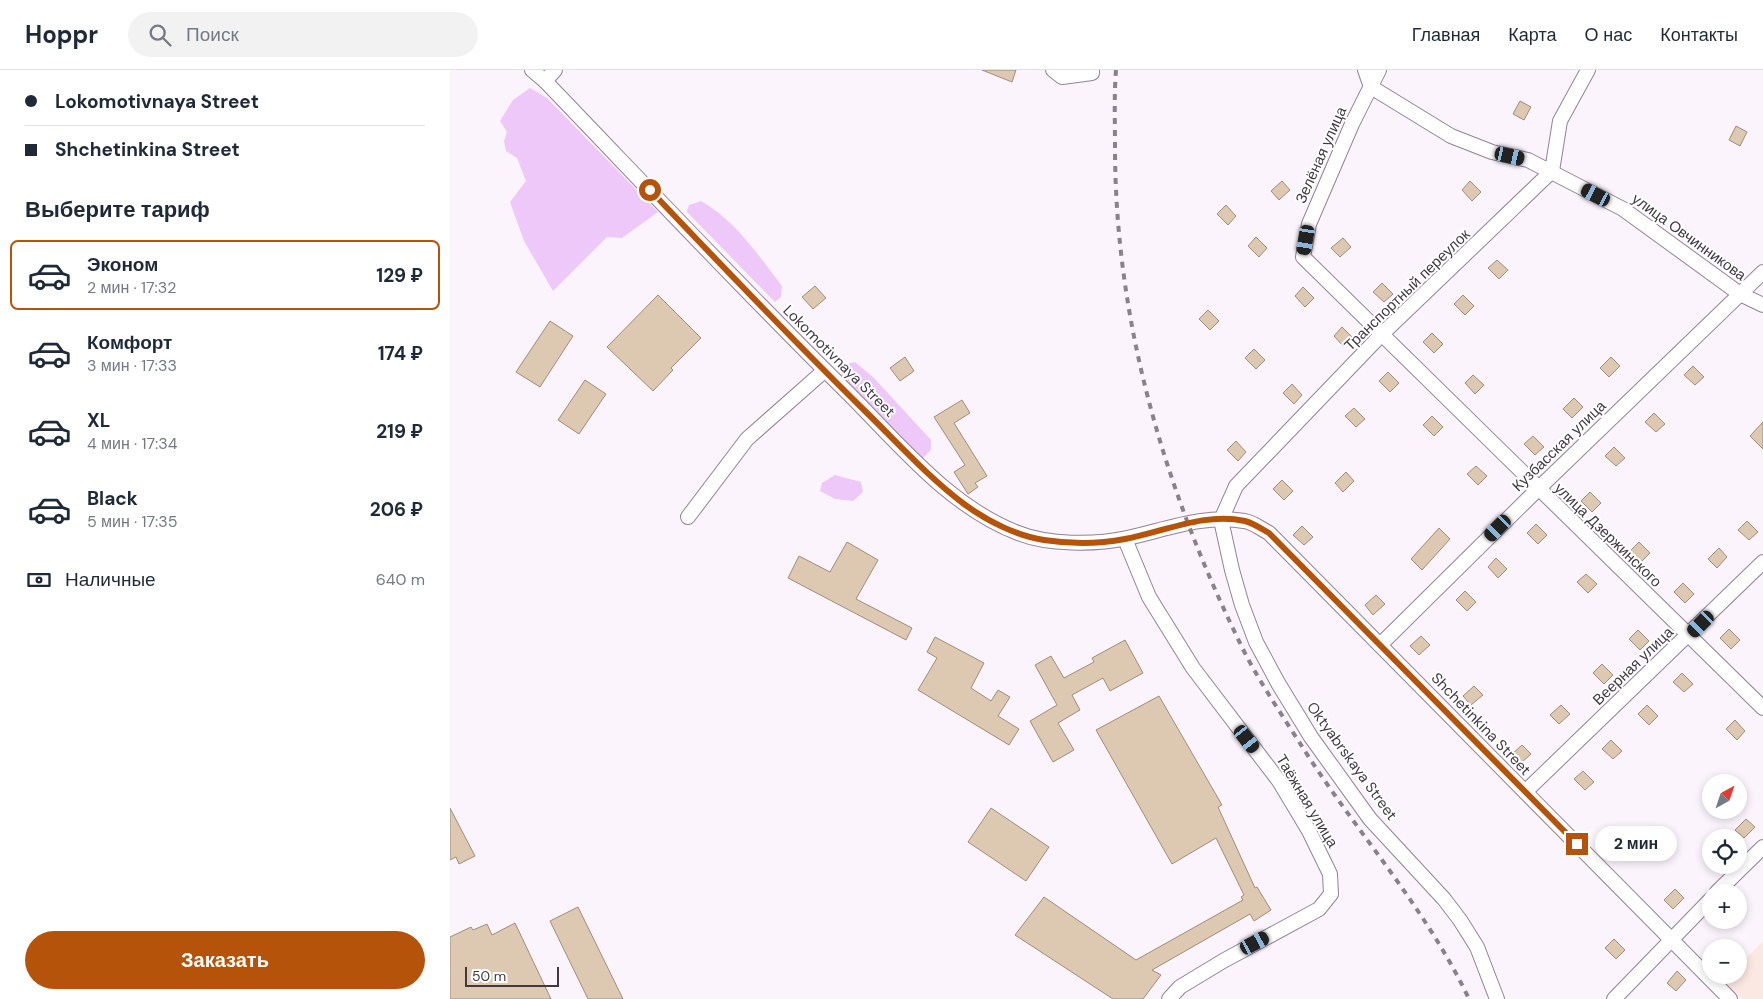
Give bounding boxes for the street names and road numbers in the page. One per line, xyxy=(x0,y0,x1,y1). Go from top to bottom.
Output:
street label: Зелёная улица xyxy=(1291,103,1352,207)
street label: улица Овчинникова xyxy=(1628,189,1751,286)
street label: Транспортный переулок xyxy=(1340,224,1475,355)
street label: Lokomotivnaya Street xyxy=(779,301,899,421)
street label: Кузбасская улица xyxy=(1508,396,1611,496)
street label: улица Дзержинского xyxy=(1550,478,1666,592)
street label: Веерная улица xyxy=(1588,622,1678,710)
street label: Shchetinkina Street xyxy=(1427,668,1535,780)
street label: Oktyabrskaya Street xyxy=(1302,698,1402,824)
street label: Таёжная улица xyxy=(1271,751,1343,852)

